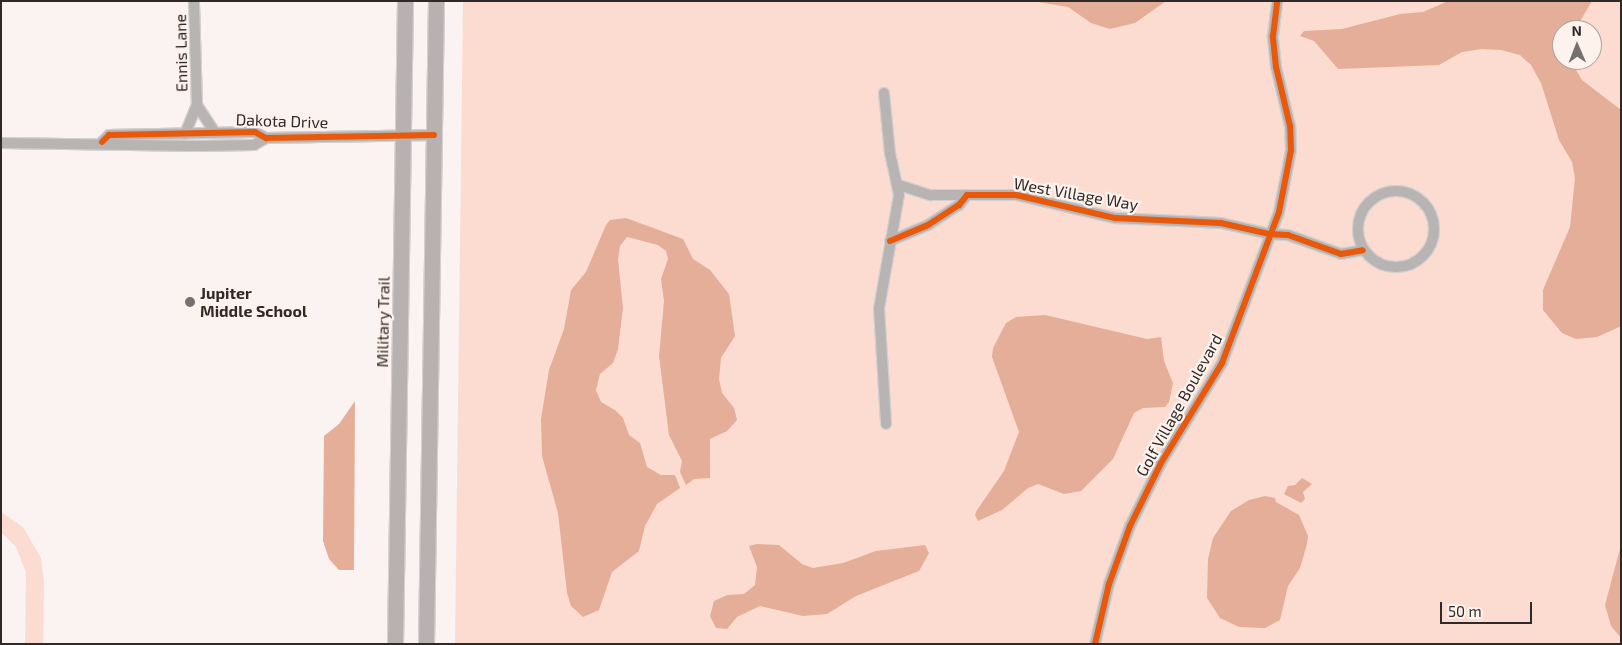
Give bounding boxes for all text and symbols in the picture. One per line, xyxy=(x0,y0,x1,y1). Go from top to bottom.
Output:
street label: Ennis Lane xyxy=(171,14,191,92)
north arrow xyxy=(1552,20,1602,70)
text: N xyxy=(1572,22,1582,39)
street label: Dakota Drive xyxy=(235,110,329,132)
street label: West Village Way xyxy=(1012,174,1140,214)
street label: Military Trail xyxy=(373,276,393,368)
place label: Jupiter Middle School xyxy=(200,283,307,321)
marker: Jupiter Middle School xyxy=(184,296,196,308)
street label: Golf Village Boulevard xyxy=(1132,330,1226,480)
scale bar xyxy=(1442,592,1534,624)
text: 50 m xyxy=(1448,602,1482,620)

